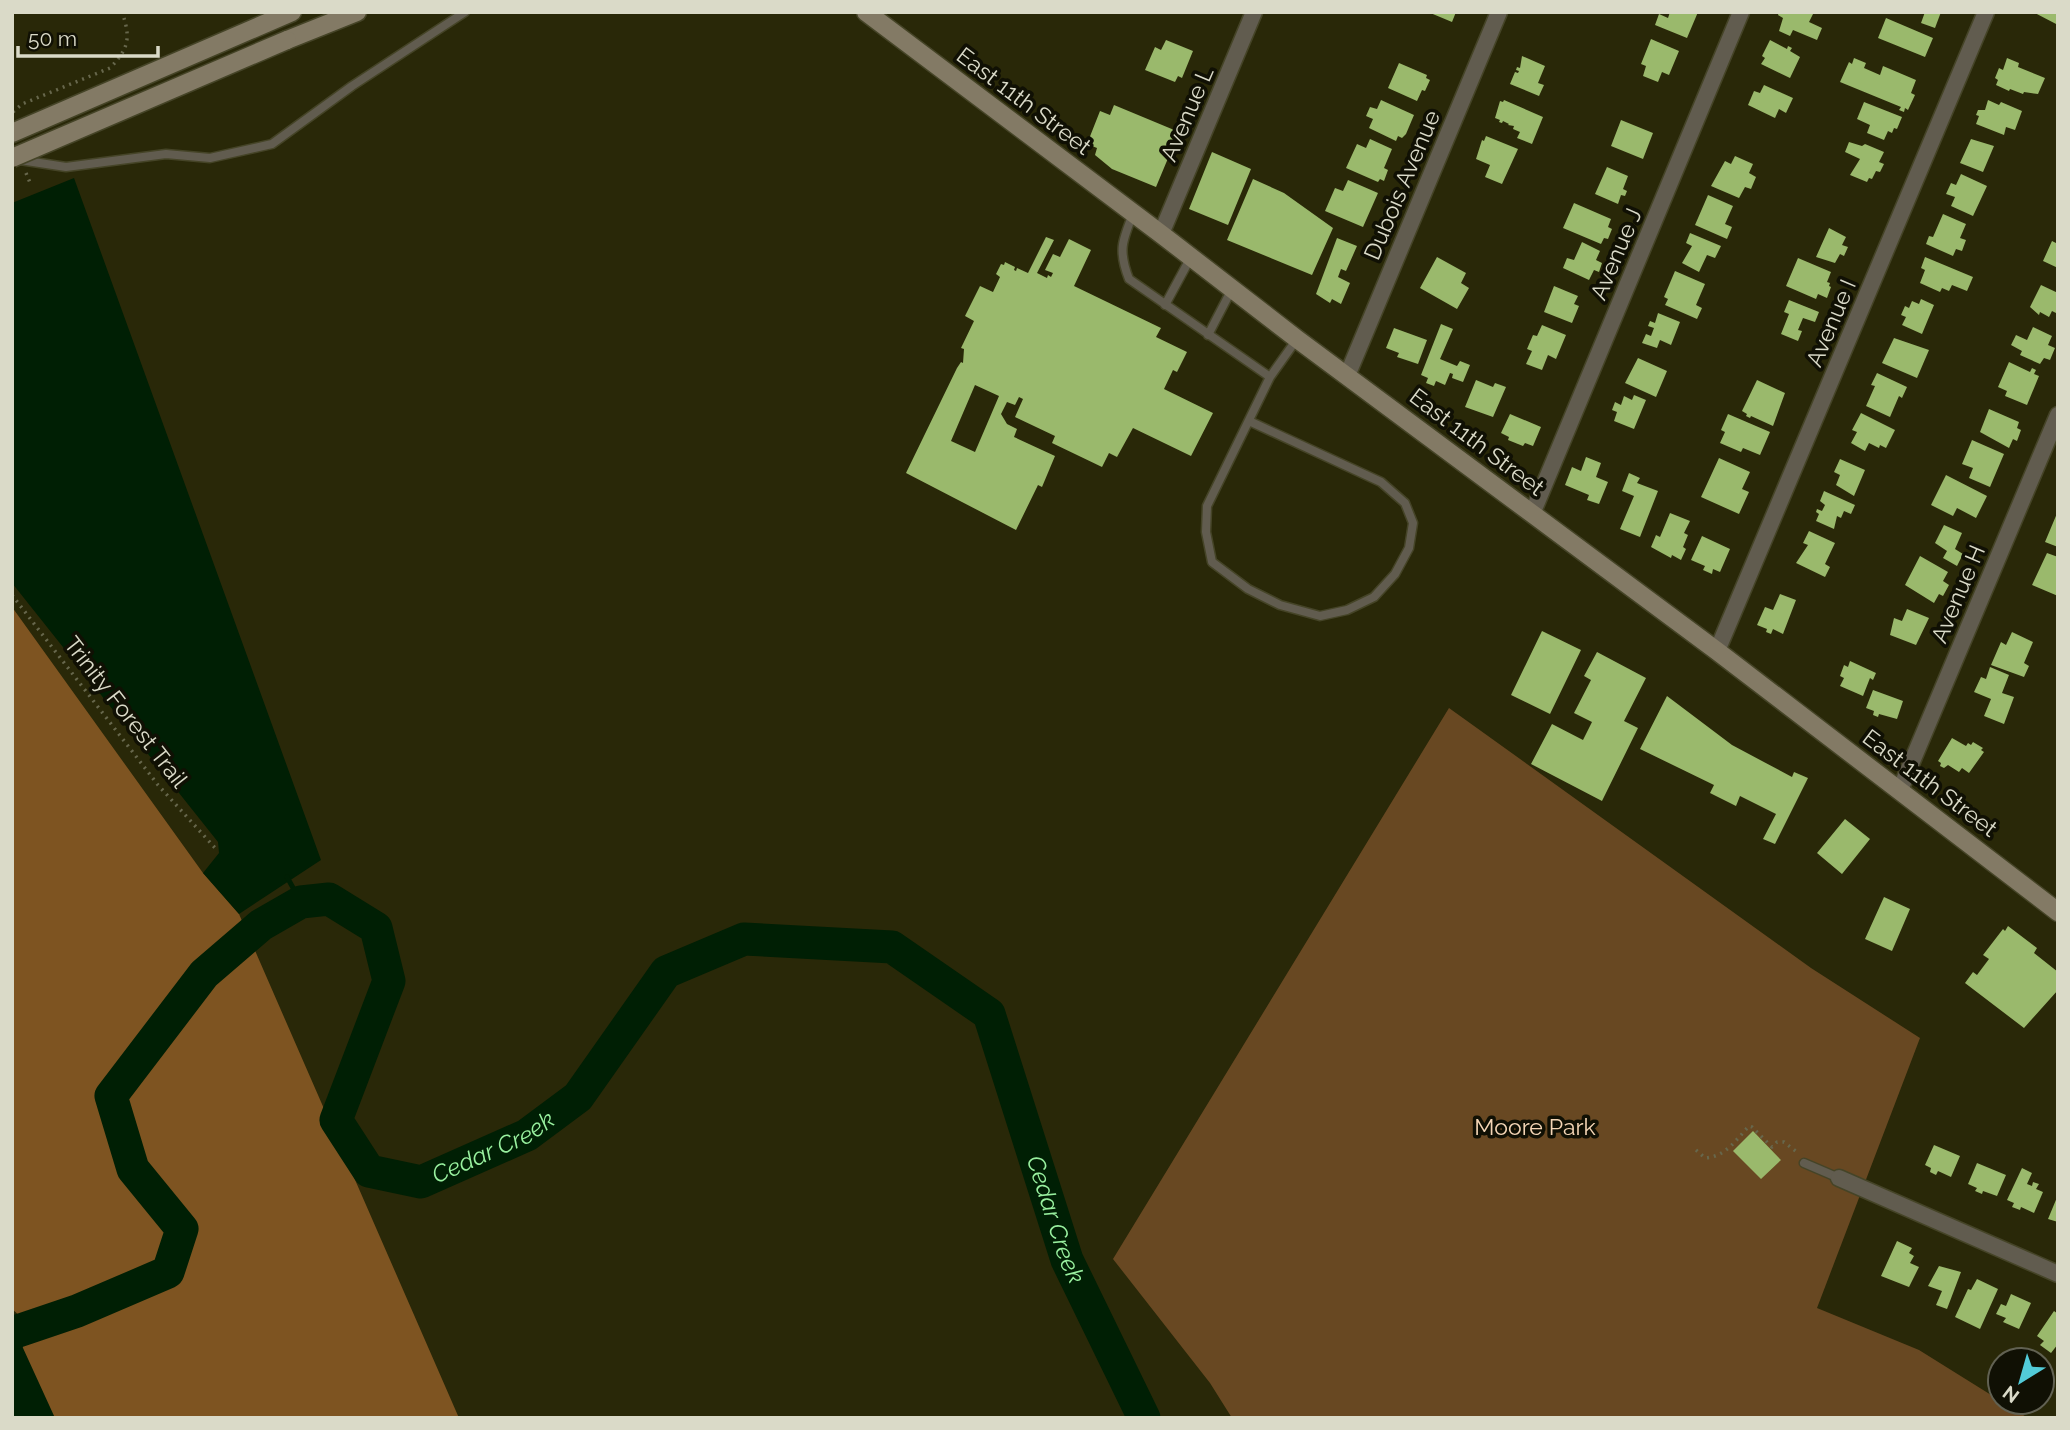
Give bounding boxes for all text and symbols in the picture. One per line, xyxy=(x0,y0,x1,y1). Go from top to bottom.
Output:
scale bar xyxy=(18,14,158,58)
text: 50 m xyxy=(28,26,77,51)
street label: East 11th Street xyxy=(952,41,1097,160)
street label: Avenue L xyxy=(1155,62,1219,165)
street label: Dubois Avenue xyxy=(1358,106,1445,264)
street label: Avenue J xyxy=(1584,204,1647,304)
street label: Avenue I xyxy=(1800,275,1861,371)
street label: East 11th Street xyxy=(1405,382,1550,501)
street label: Avenue H xyxy=(1925,541,1990,647)
street label: Trinity Forest Trail xyxy=(59,631,194,793)
street label: East 11th Street xyxy=(1858,723,2003,842)
water label: Cedar Creek xyxy=(427,1104,560,1189)
park label: Moore Park xyxy=(1474,1113,1596,1140)
water label: Cedar Creek xyxy=(1021,1152,1091,1288)
north arrow xyxy=(1986,1346,2056,1416)
text: N xyxy=(1998,1381,2023,1408)

